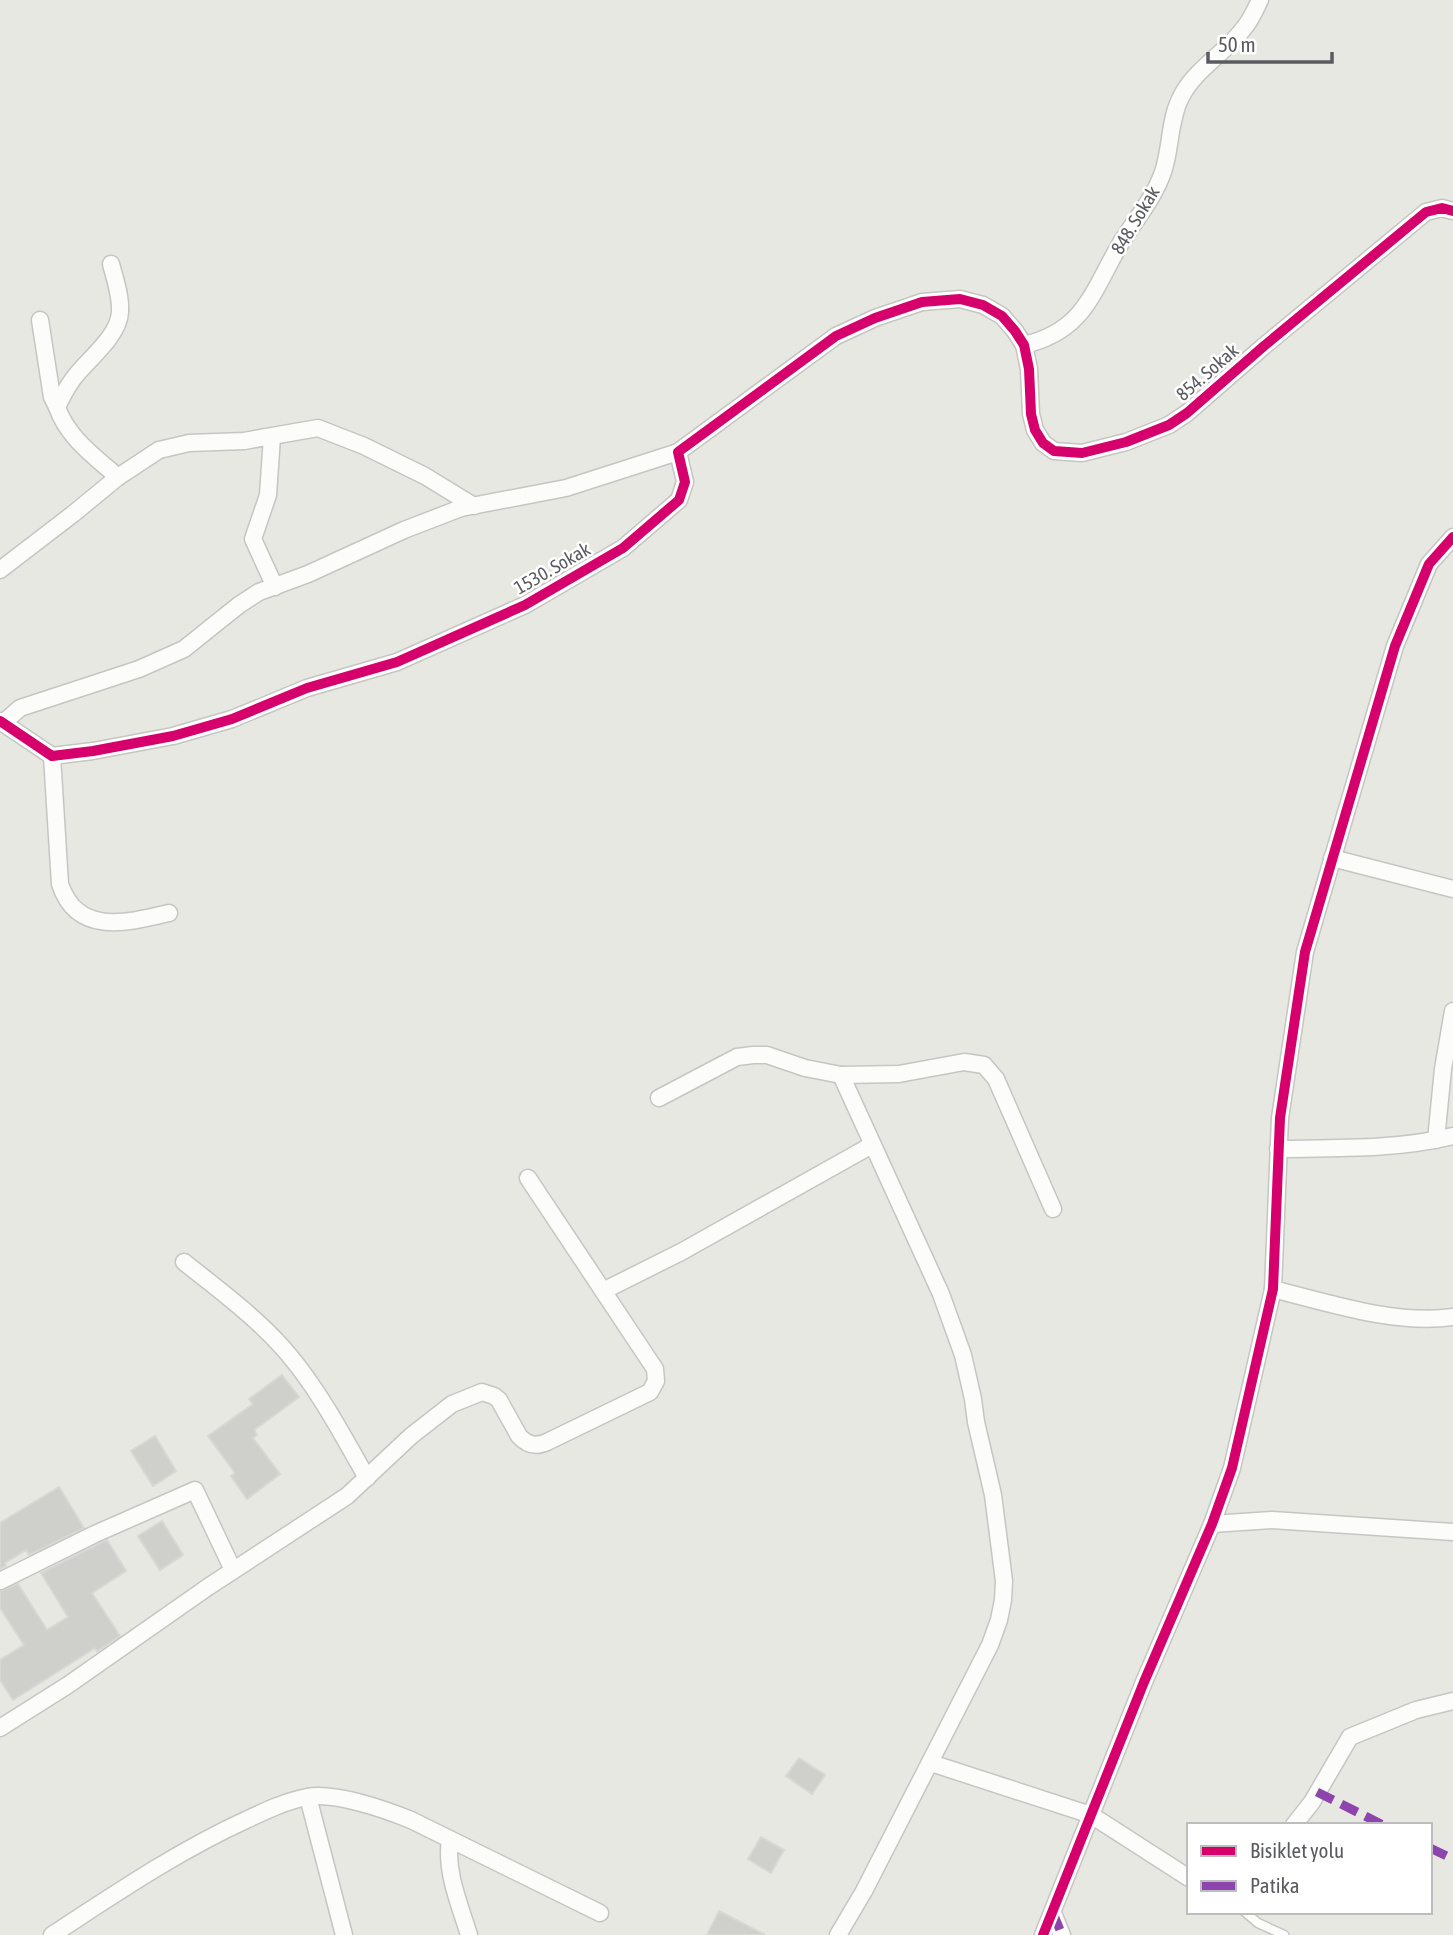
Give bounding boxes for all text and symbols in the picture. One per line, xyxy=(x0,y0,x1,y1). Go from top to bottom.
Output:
scale bar xyxy=(1208,21,1332,65)
text: 50 m xyxy=(1218,32,1256,56)
street label: 848. Sokak xyxy=(1106,182,1164,258)
street label: 854. Sokak xyxy=(1171,339,1243,405)
street label: 1530. Sokak xyxy=(510,537,595,599)
legend xyxy=(1187,1823,1432,1914)
text: Bisiklet yolu xyxy=(1250,1838,1344,1862)
text: Patika xyxy=(1250,1873,1300,1897)

